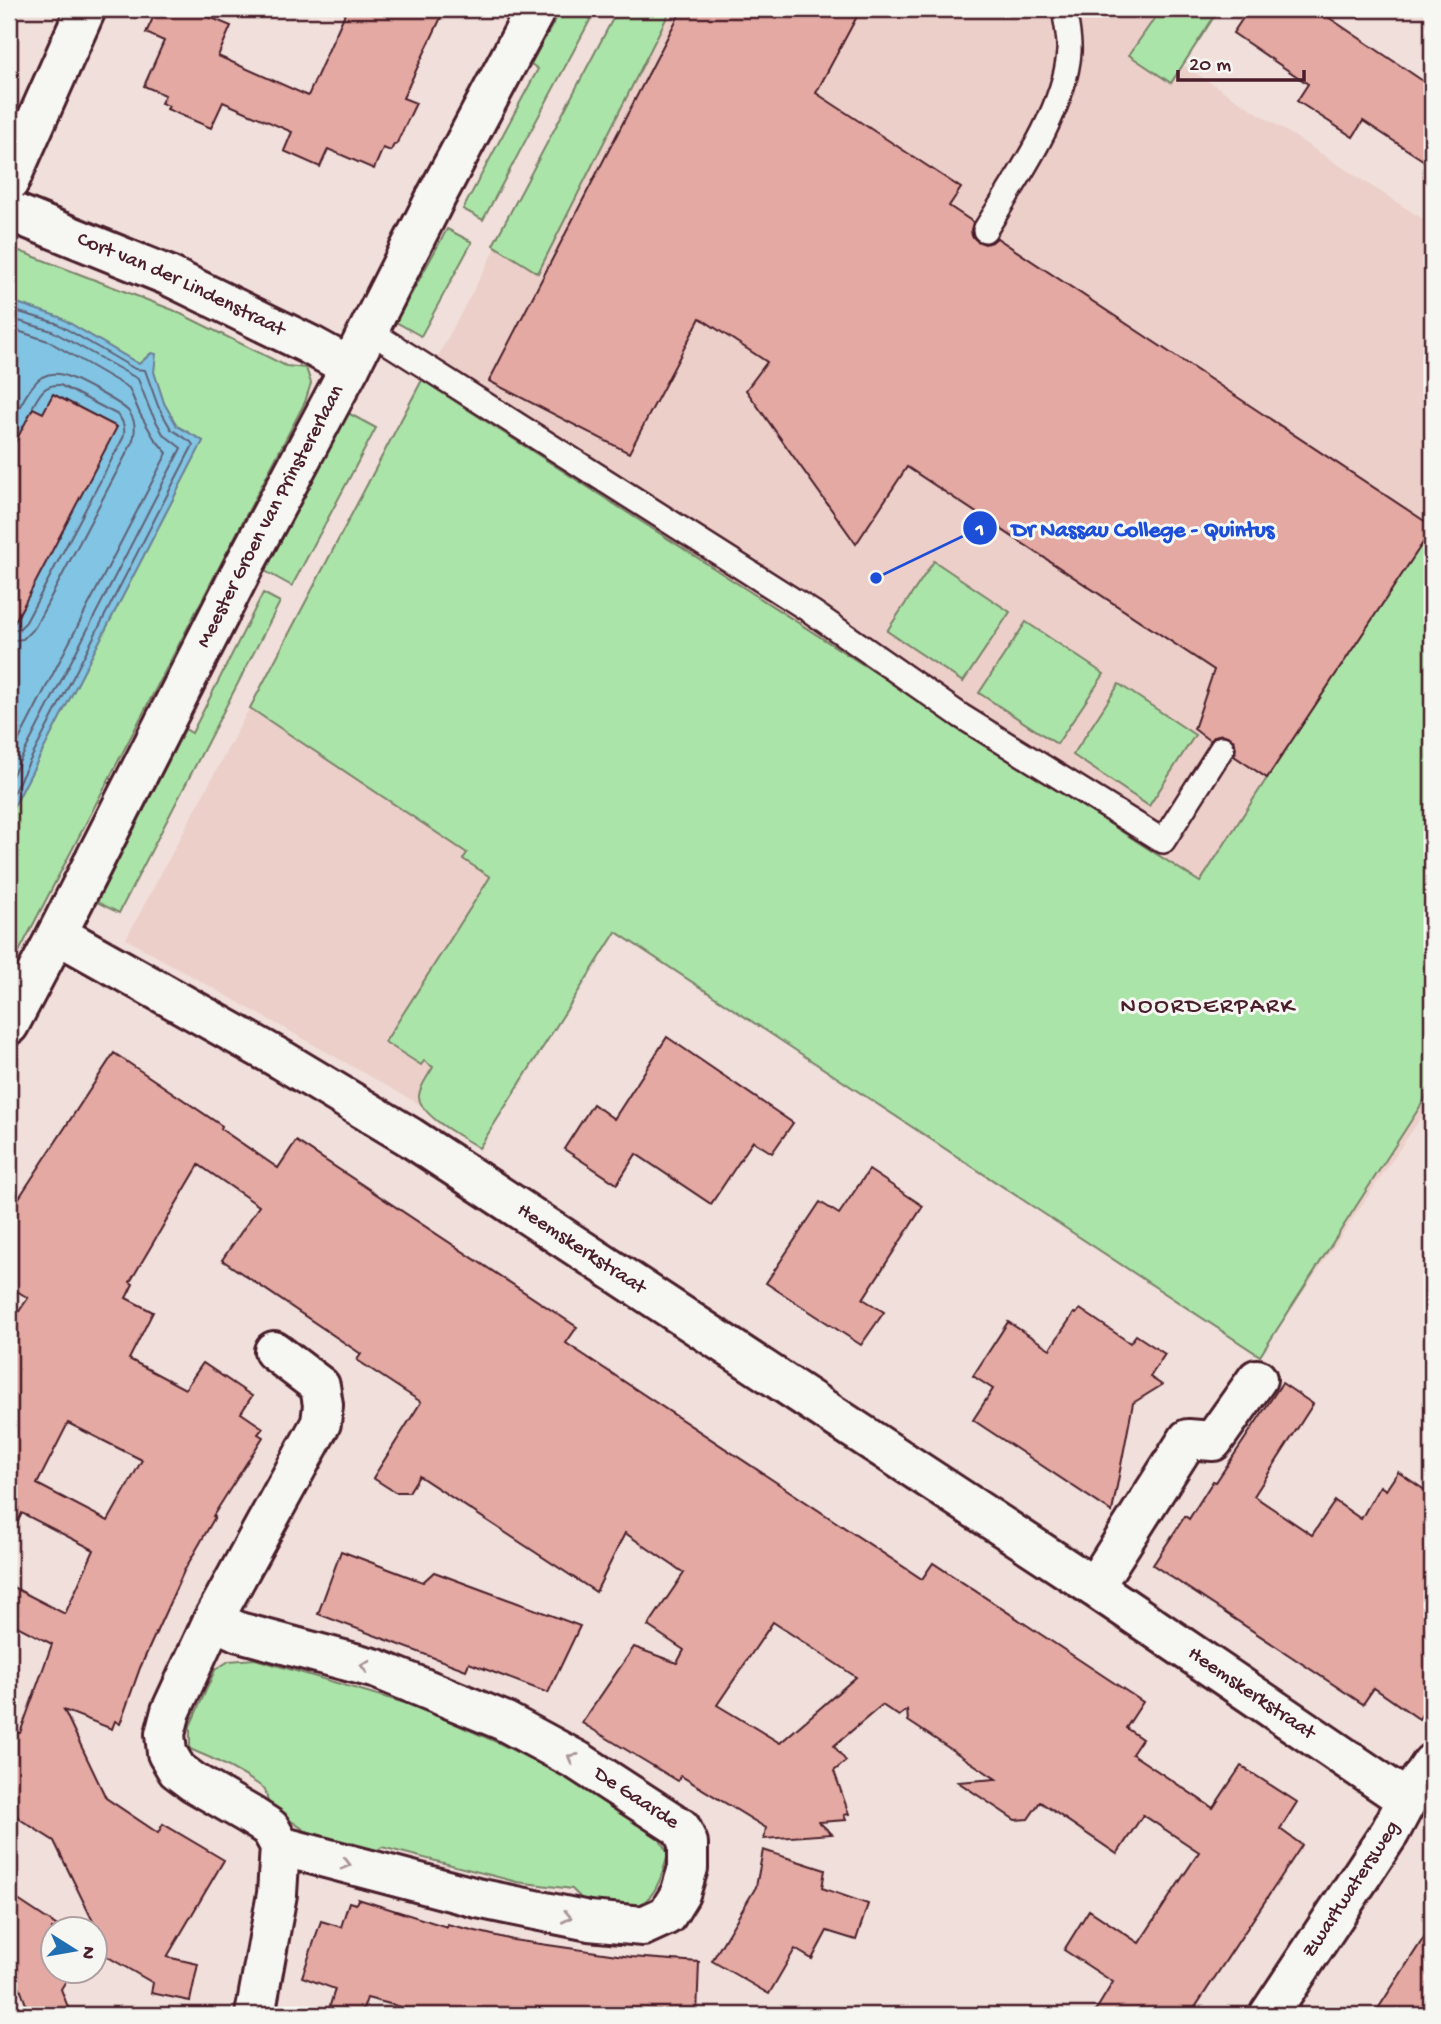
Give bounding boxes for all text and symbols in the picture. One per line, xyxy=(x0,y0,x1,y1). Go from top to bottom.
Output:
scale bar xyxy=(1178,38,1304,82)
text: 20 m xyxy=(1189,54,1231,79)
street label: Cort van der Lindenstraat xyxy=(73,227,291,344)
street label: Meester Groen van Prinstererlaan xyxy=(192,381,351,652)
callout: Dr Nassau College - Quintus xyxy=(963,506,1288,550)
text: Dr Nassau College - Quintus xyxy=(1010,518,1276,545)
text: 1 xyxy=(975,519,984,544)
district label: NOORDERPARK xyxy=(1120,993,1297,1022)
street label: Heemskerkstraat xyxy=(512,1198,652,1302)
street label: Heemskerkstraat xyxy=(1182,1642,1322,1748)
one-way arrow xyxy=(359,1660,371,1674)
one-way arrow xyxy=(567,1753,580,1766)
street label: De Gaarde xyxy=(587,1761,684,1836)
street label: Zwartwatersweg xyxy=(1297,1817,1406,1963)
one-way arrow xyxy=(340,1855,352,1870)
one-way arrow xyxy=(561,1908,573,1923)
north arrow xyxy=(38,1916,108,1986)
text: N xyxy=(75,1944,100,1961)

